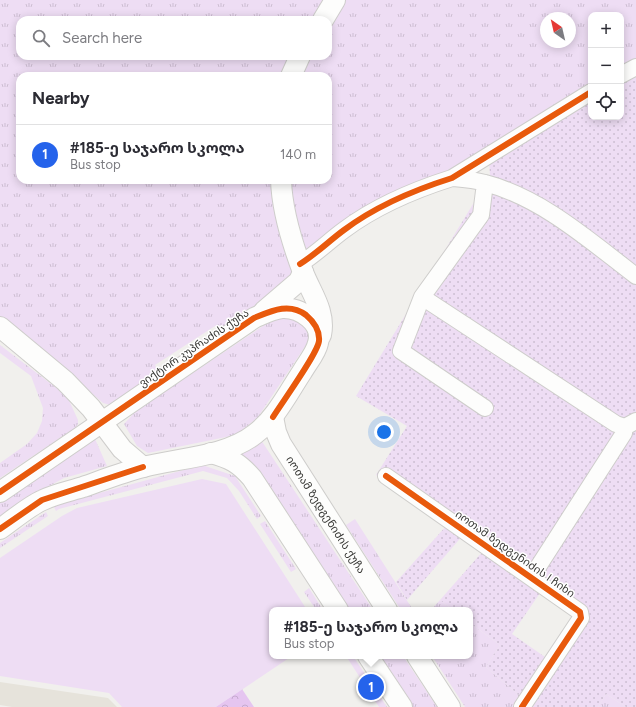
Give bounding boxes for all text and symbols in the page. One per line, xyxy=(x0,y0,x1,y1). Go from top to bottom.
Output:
north arrow xyxy=(540,12,576,48)
map controls xyxy=(588,12,624,120)
button: + xyxy=(588,12,624,48)
search box xyxy=(16,16,332,60)
icon: search xyxy=(30,27,52,49)
text: Search here xyxy=(62,29,142,47)
button: − xyxy=(588,48,624,84)
button: locate xyxy=(588,84,624,120)
text: Nearby xyxy=(32,88,90,108)
text: #185-ე საჯარო სკოლა xyxy=(70,139,244,157)
text: 1 xyxy=(42,147,48,162)
text: 140 m xyxy=(280,147,316,162)
text: Bus stop xyxy=(70,157,121,172)
street label: ვიქტორ კუპრაძის ქუჩა xyxy=(137,306,251,390)
your location xyxy=(374,422,394,442)
street label: იოთამ ზედგენიძის ქუჩა xyxy=(284,453,368,576)
street label: იოთამ ზედგენიძის I ჩიხი xyxy=(453,508,577,600)
popup xyxy=(269,607,473,659)
text: #185-ე საჯარო სკოლა xyxy=(284,618,458,636)
text: Bus stop xyxy=(284,636,334,651)
pin: 1 xyxy=(358,672,384,702)

